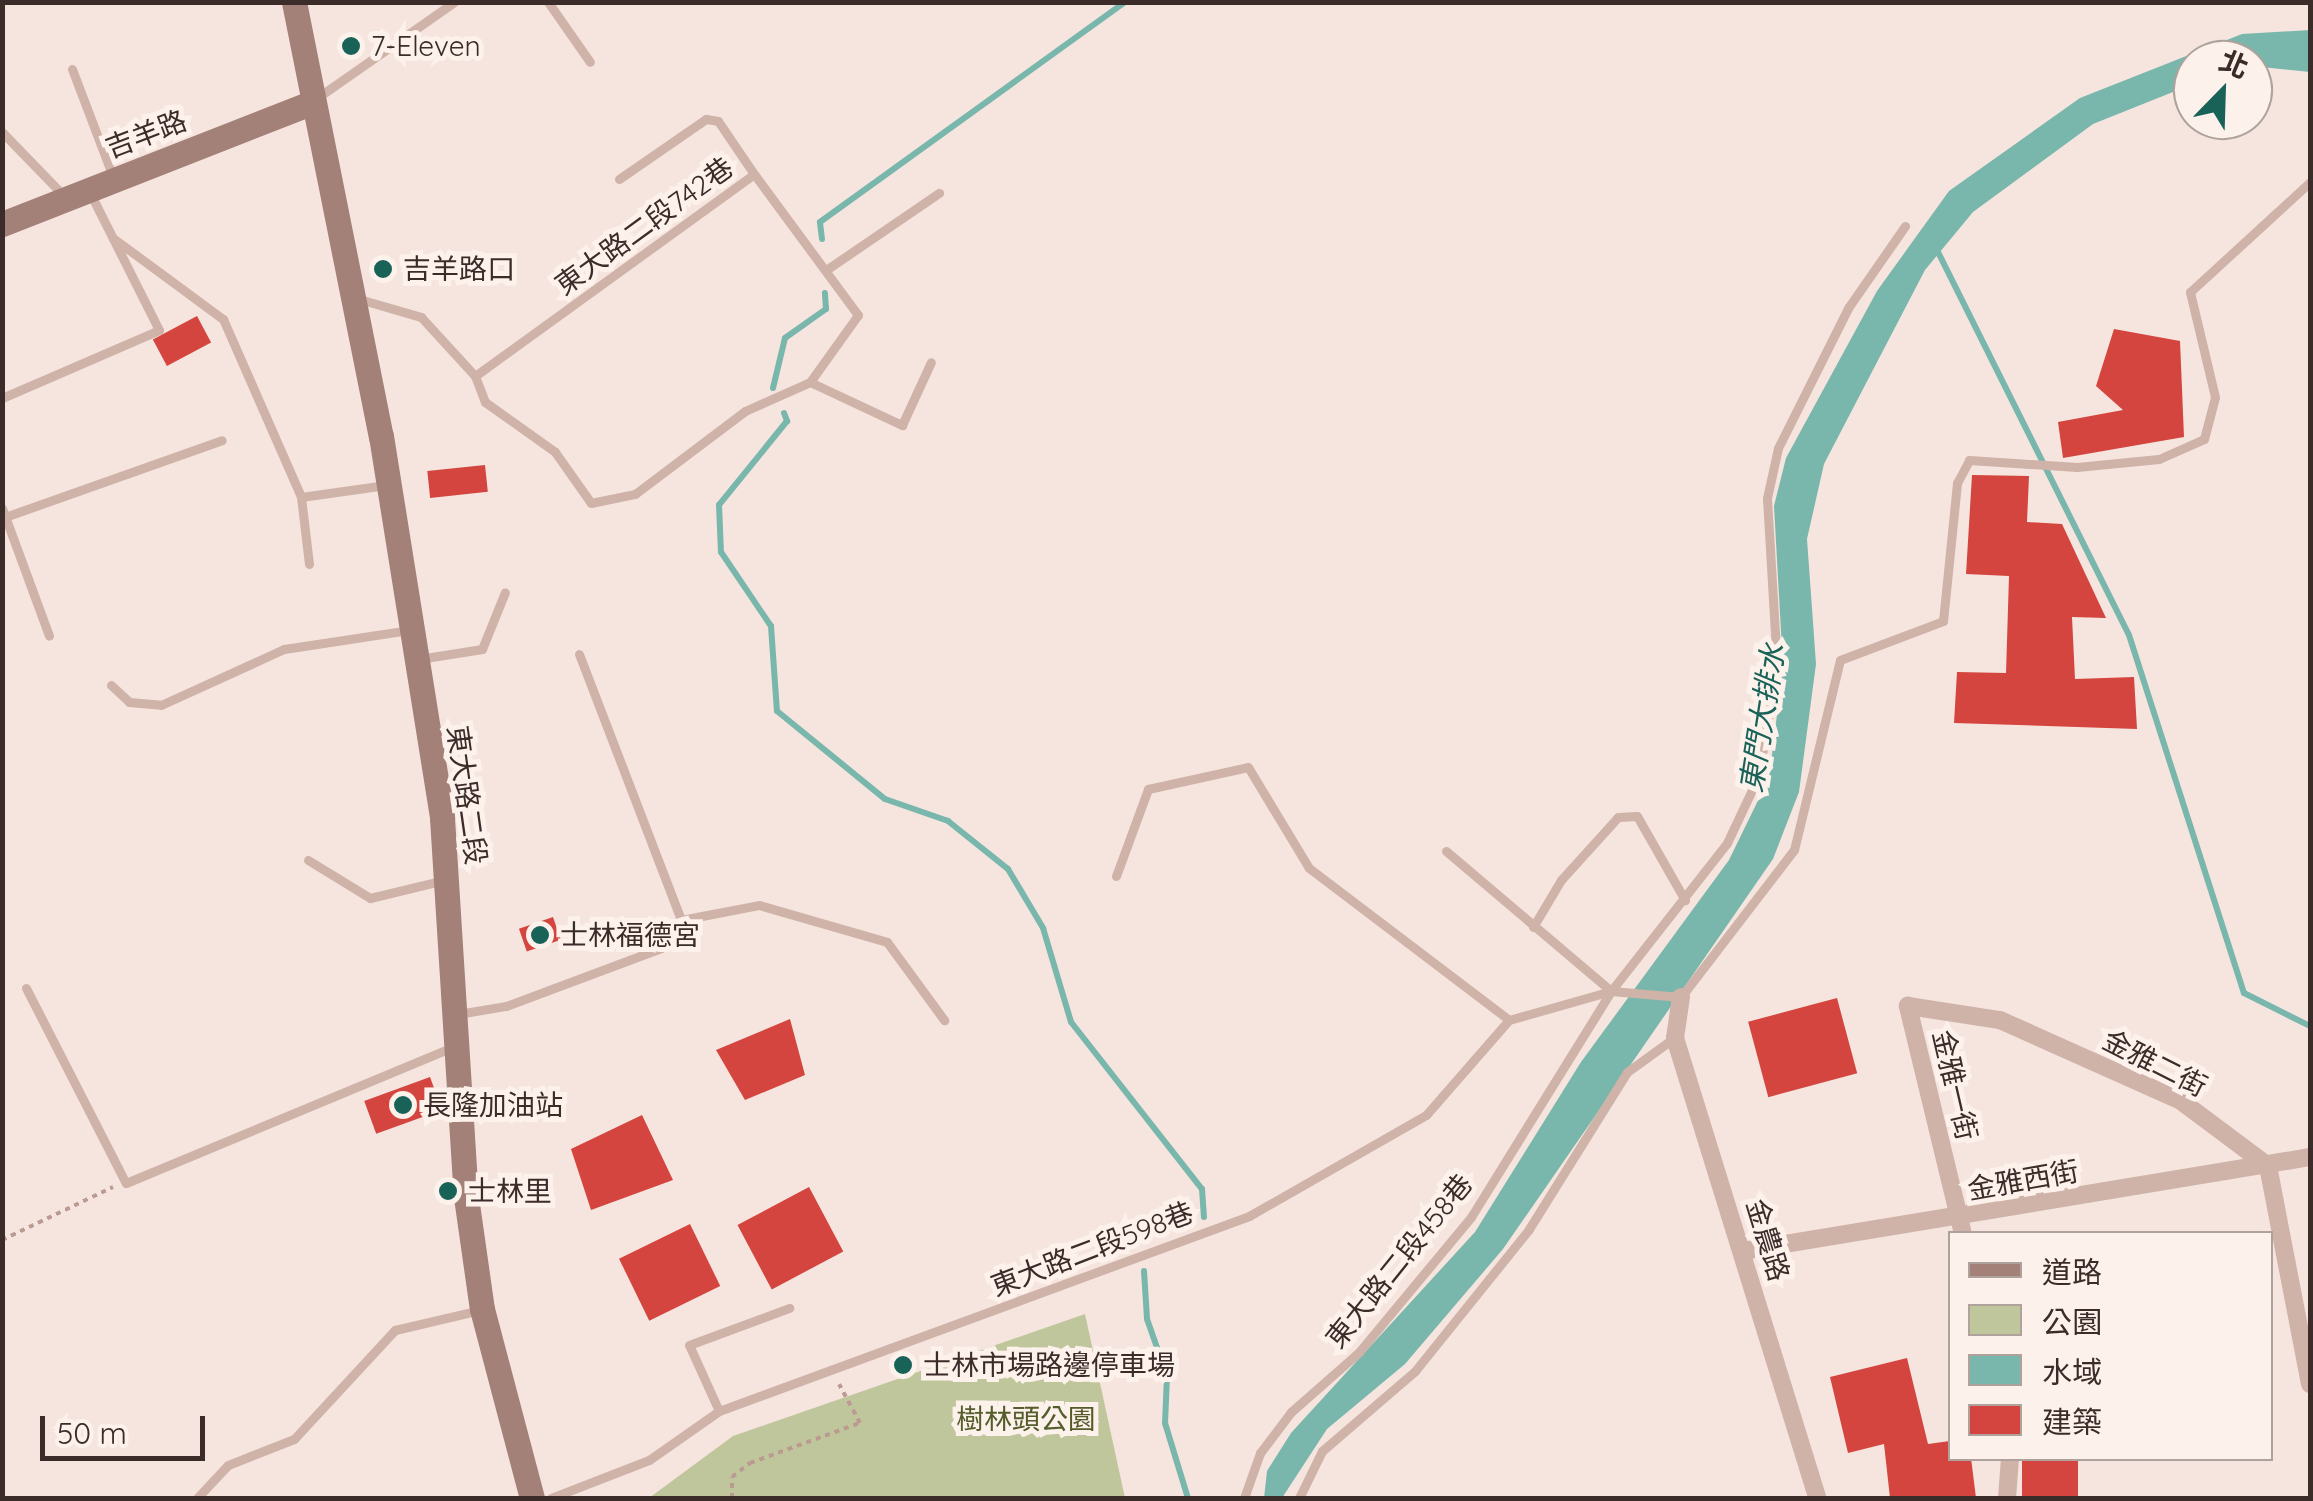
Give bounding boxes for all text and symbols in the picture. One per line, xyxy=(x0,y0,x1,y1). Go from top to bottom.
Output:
place label: 7-Eleven xyxy=(371,29,481,63)
marker: 7-Eleven xyxy=(340,35,362,57)
north arrow xyxy=(2173,40,2273,140)
text: 北 xyxy=(2214,42,2254,85)
street label: 吉羊路 xyxy=(101,103,191,165)
street label: 東大路二段742巷 xyxy=(549,150,739,302)
place label: 吉羊路口 xyxy=(403,252,515,286)
marker: 吉羊路口 xyxy=(372,258,394,280)
water label: 東門大排水 xyxy=(1732,641,1792,795)
street label: 東大路二段 xyxy=(441,723,493,867)
place label: 士林福德宮 xyxy=(560,918,700,952)
marker: 士林福德宮 xyxy=(529,924,551,946)
street label: 金雅二街 xyxy=(2097,1023,2213,1103)
street label: 金雅一街 xyxy=(1926,1027,1984,1143)
place label: 長隆加油站 xyxy=(423,1088,563,1122)
marker: 長隆加油站 xyxy=(392,1094,414,1116)
street label: 金雅西街 xyxy=(1965,1154,2081,1206)
street label: 東大路二段458巷 xyxy=(1319,1168,1479,1354)
place label: 士林里 xyxy=(468,1174,552,1208)
marker: 士林里 xyxy=(437,1180,459,1202)
street label: 東大路二段598巷 xyxy=(986,1195,1198,1303)
street label: 金農路 xyxy=(1740,1195,1796,1285)
legend xyxy=(1948,1231,2273,1461)
text: 道路 xyxy=(2042,1253,2102,1291)
text: 公園 xyxy=(2042,1303,2102,1341)
place label: 士林市場路邊停車場 xyxy=(923,1348,1175,1382)
text: 水域 xyxy=(2042,1353,2102,1391)
marker: 士林市場路邊停車場 xyxy=(892,1354,914,1376)
scale bar xyxy=(45,1396,210,1458)
park label: 樹林頭公園 xyxy=(956,1402,1096,1436)
text: 建築 xyxy=(2042,1403,2102,1441)
text: 50 m xyxy=(57,1414,127,1452)

